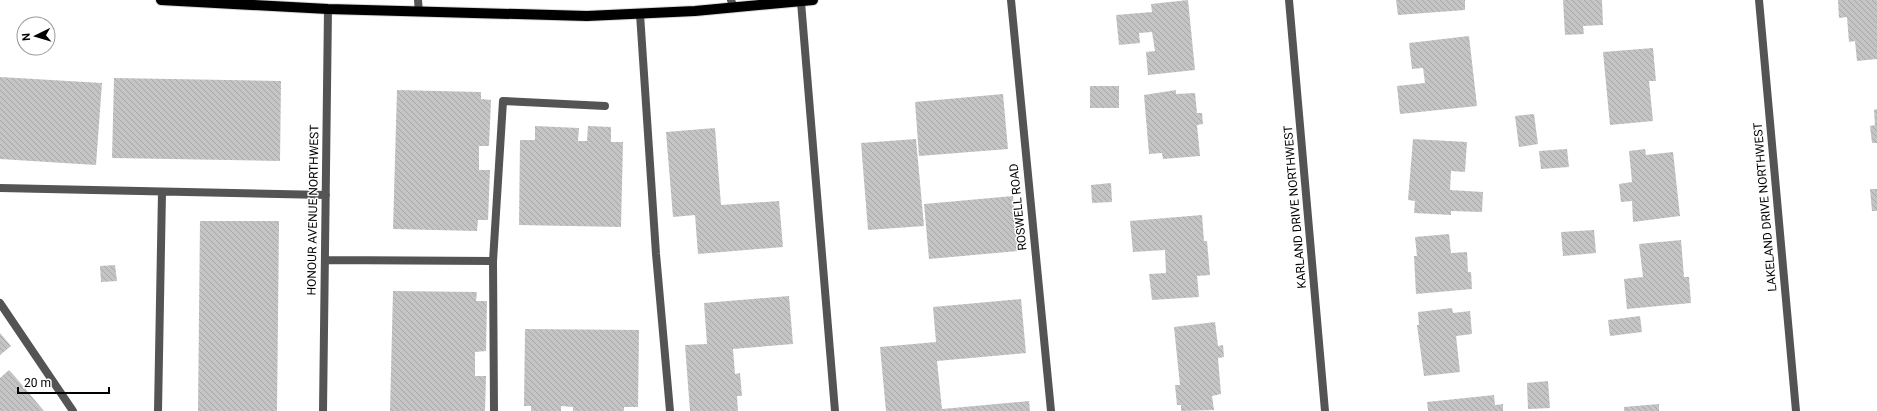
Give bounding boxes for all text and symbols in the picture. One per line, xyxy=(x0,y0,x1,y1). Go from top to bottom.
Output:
north arrow xyxy=(16,16,56,56)
text: N xyxy=(20,32,33,41)
street label: LAKELAND DRIVE NORTHWEST xyxy=(1751,122,1779,292)
street label: HONOUR AVENUE NORTHWEST xyxy=(305,124,321,296)
street label: KARLAND DRIVE NORTHWEST xyxy=(1281,125,1309,289)
street label: ROSWELL ROAD xyxy=(1006,163,1030,251)
scale bar xyxy=(18,369,109,395)
text: 20 m xyxy=(24,376,51,390)

